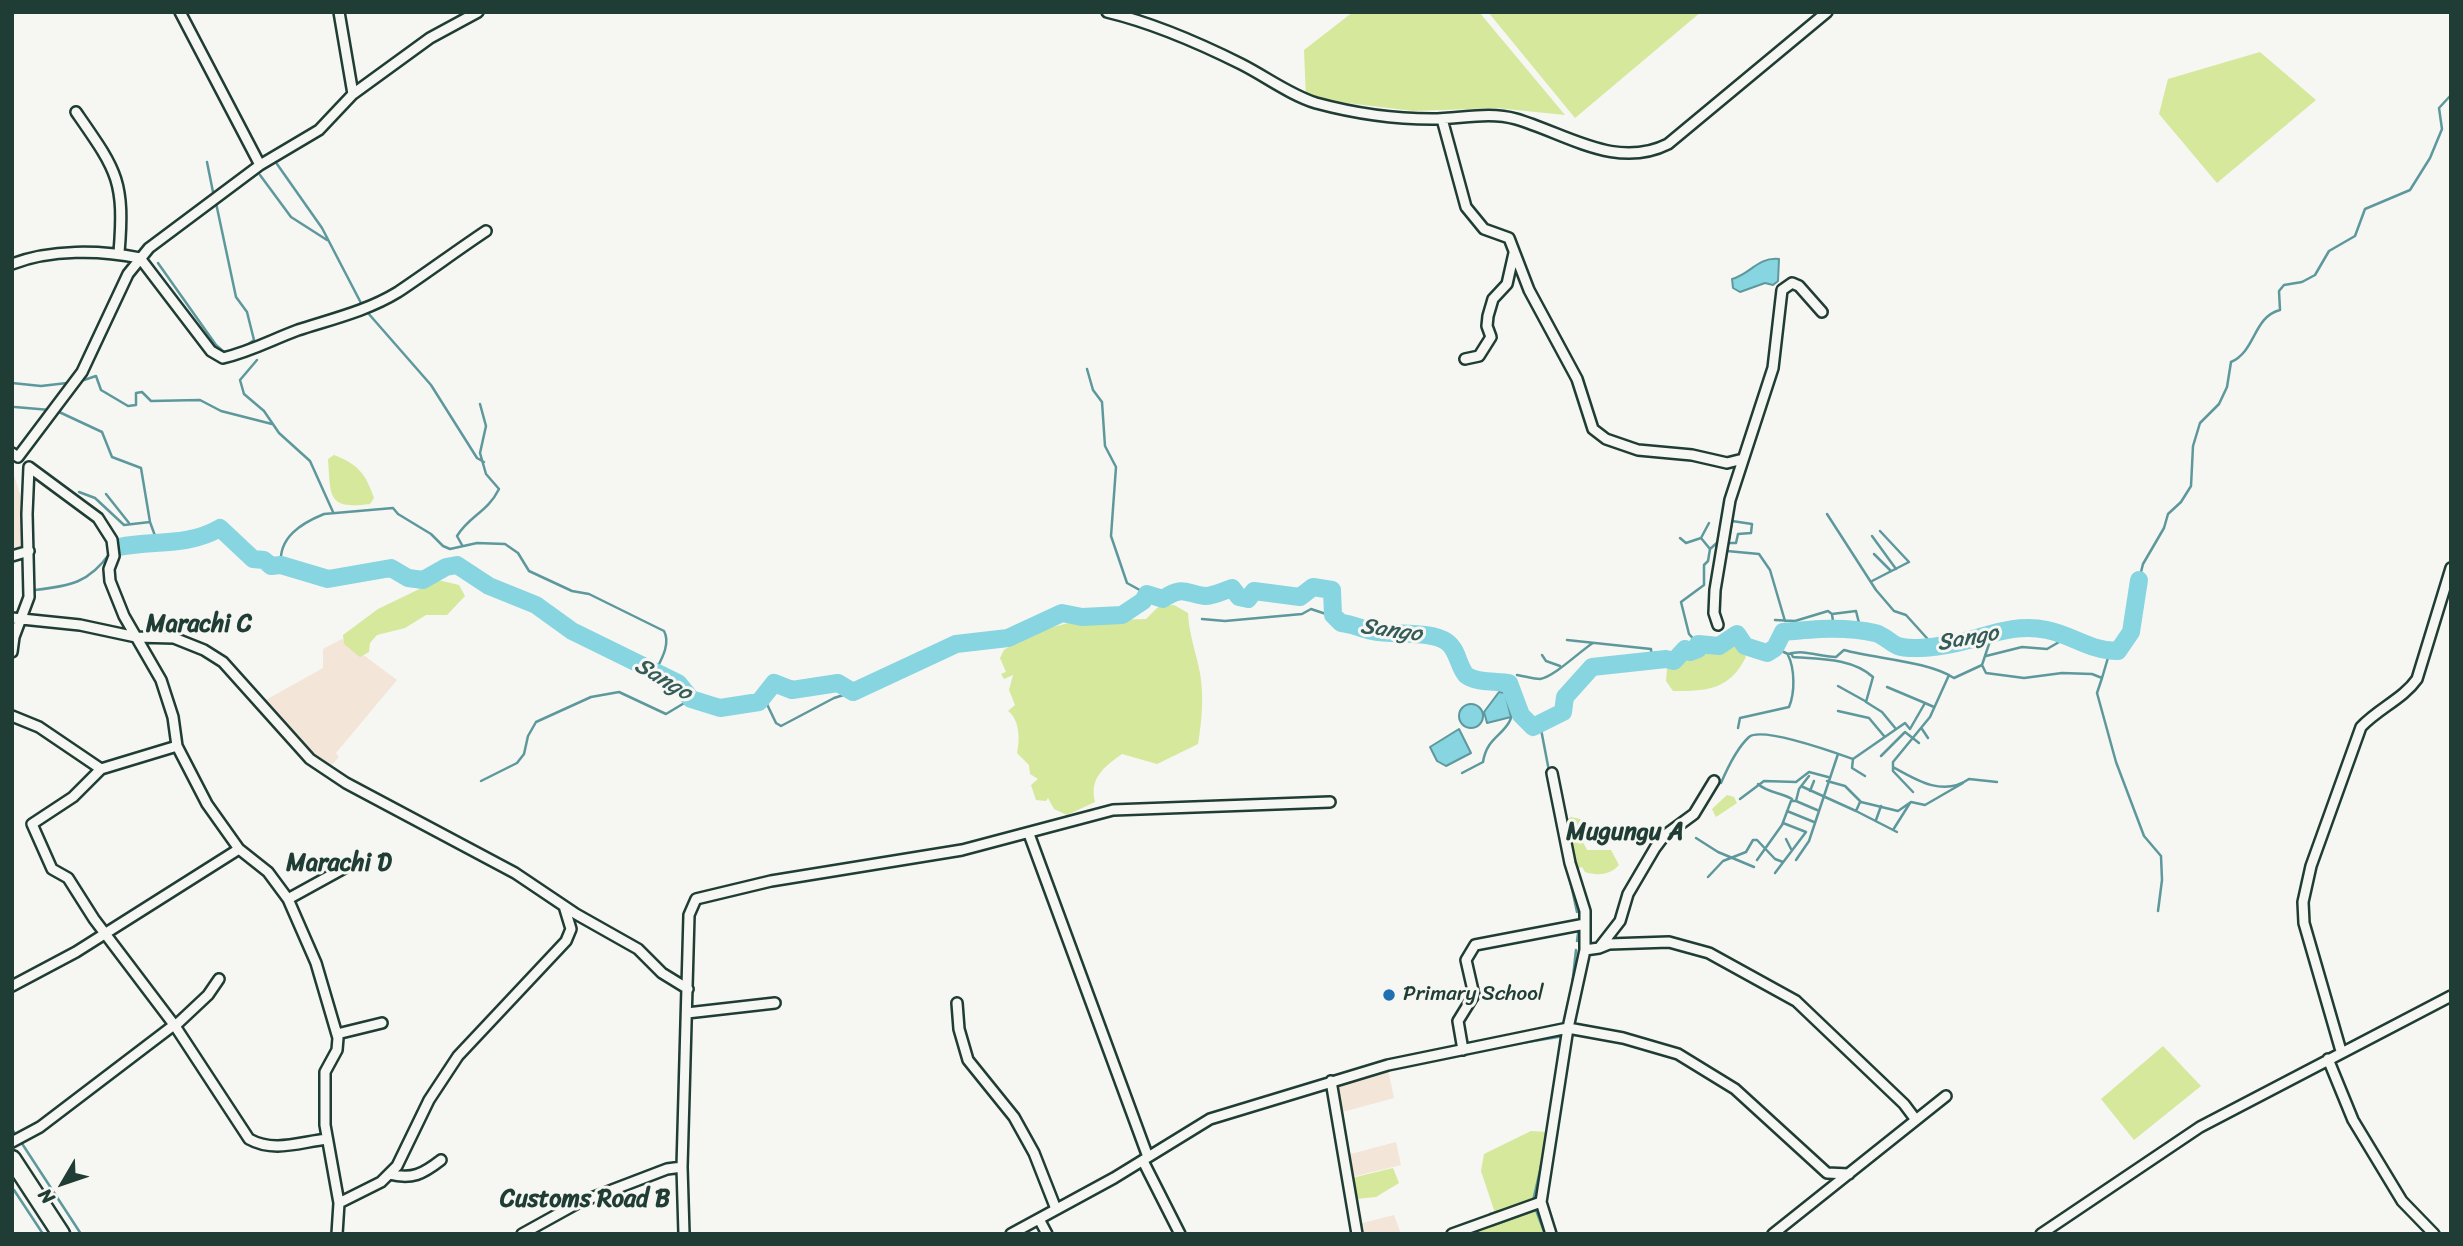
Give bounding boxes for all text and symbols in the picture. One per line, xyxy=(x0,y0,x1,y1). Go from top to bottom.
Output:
district label: Marachi C xyxy=(146,611,252,639)
water label: Sango xyxy=(1359,613,1423,649)
water label: Sango xyxy=(1935,620,2001,658)
water label: Sango xyxy=(629,652,697,708)
district label: Mugungu A xyxy=(1566,819,1684,847)
district label: Marachi D xyxy=(286,850,392,878)
place label: Primary School xyxy=(1403,982,1544,1008)
marker: Primary School xyxy=(1381,987,1397,1003)
north arrow xyxy=(28,1148,98,1218)
text: N xyxy=(29,1181,63,1212)
district label: Customs Road B xyxy=(500,1186,670,1214)

